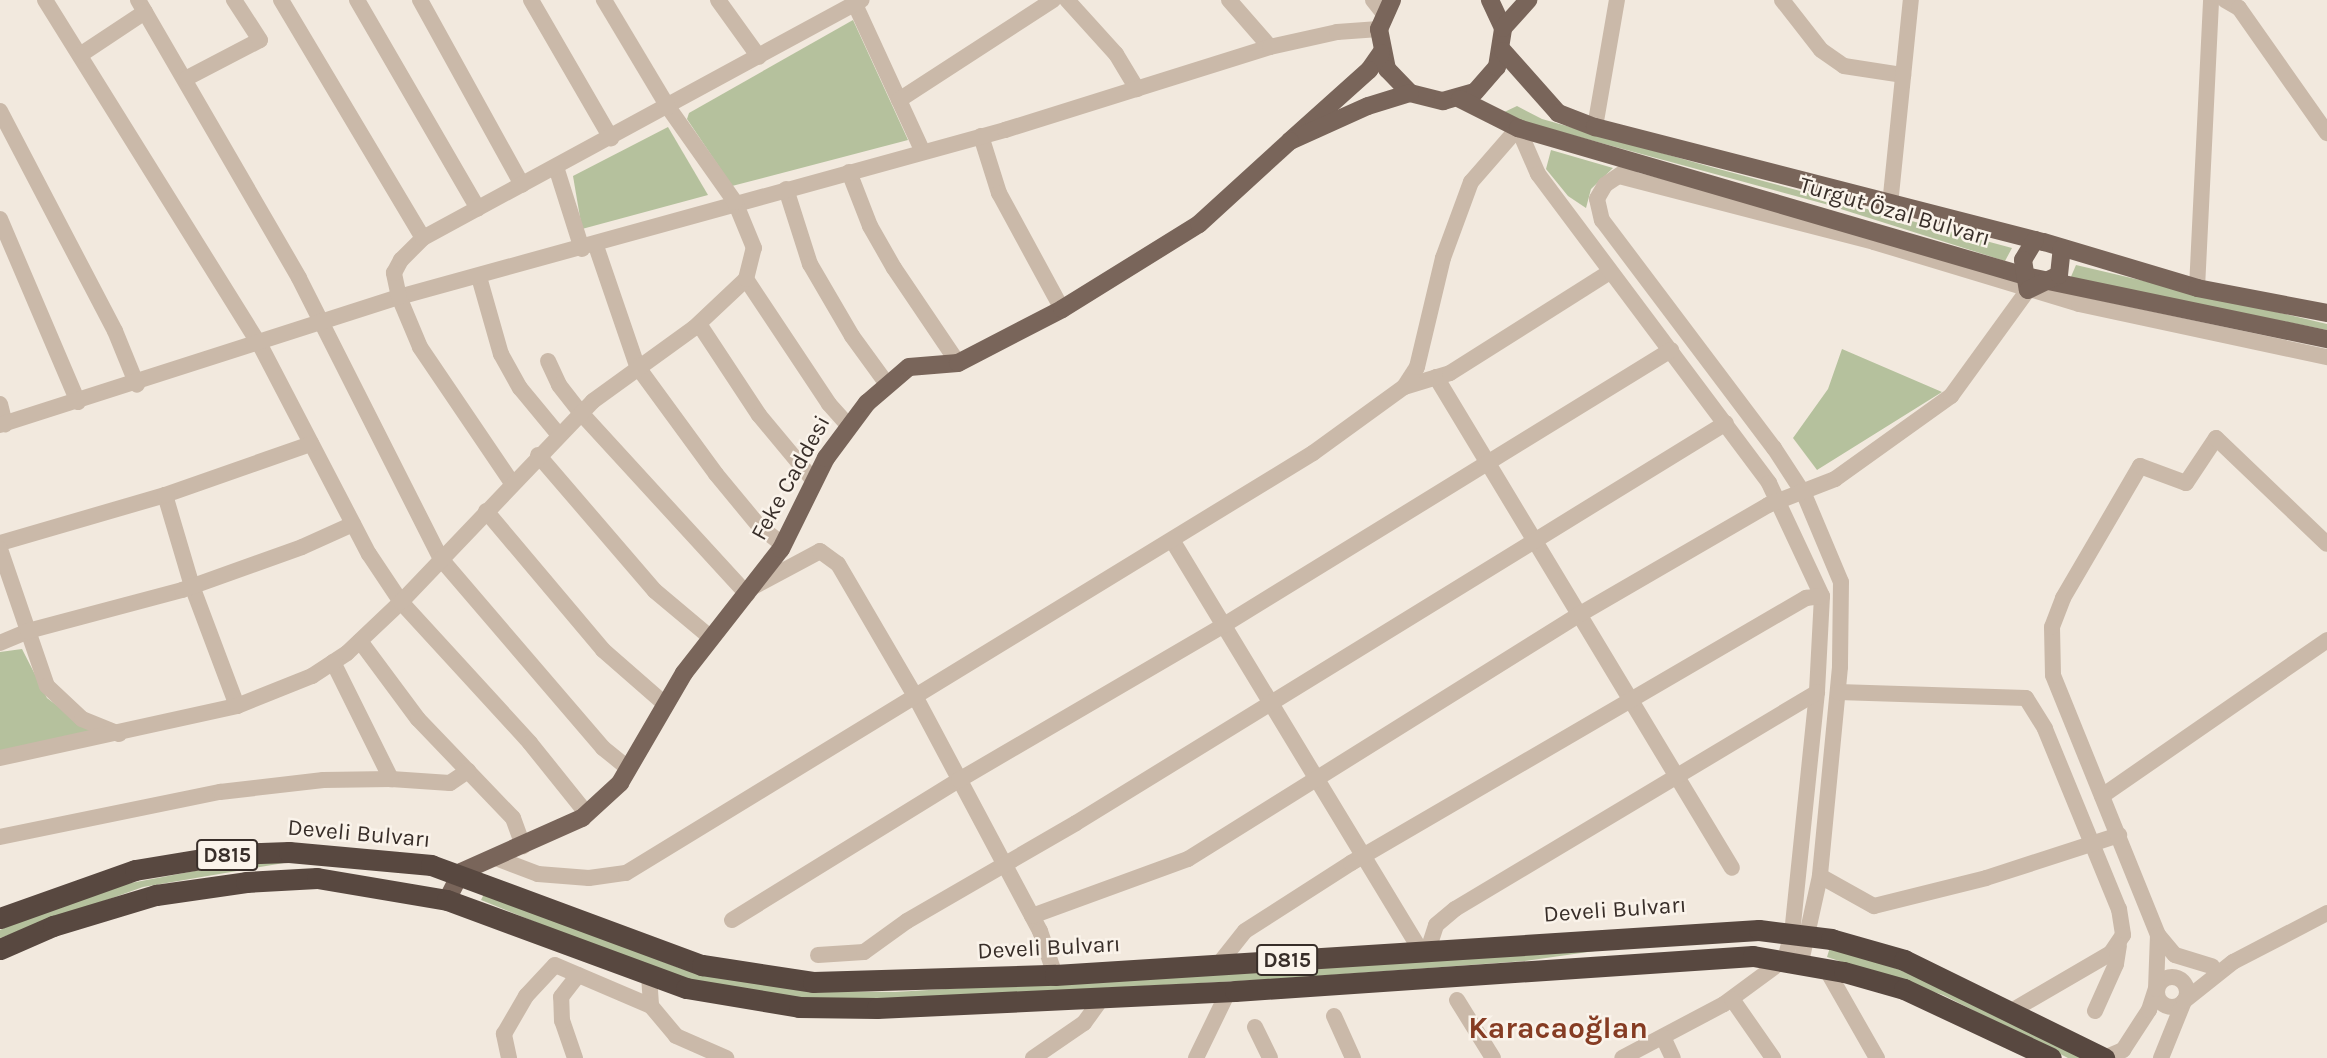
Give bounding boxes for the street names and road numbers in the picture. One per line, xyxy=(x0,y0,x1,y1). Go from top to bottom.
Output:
street label: Turgut Özal Bulvarı xyxy=(1796,172,1994,252)
street label: Feke Caddesi xyxy=(745,411,837,545)
street label: Develi Bulvarı xyxy=(286,814,432,854)
road number: D815 xyxy=(196,838,258,872)
street label: Develi Bulvarı xyxy=(1543,891,1687,929)
street label: Develi Bulvarı xyxy=(977,930,1121,966)
road number: D815 xyxy=(1256,942,1318,978)

